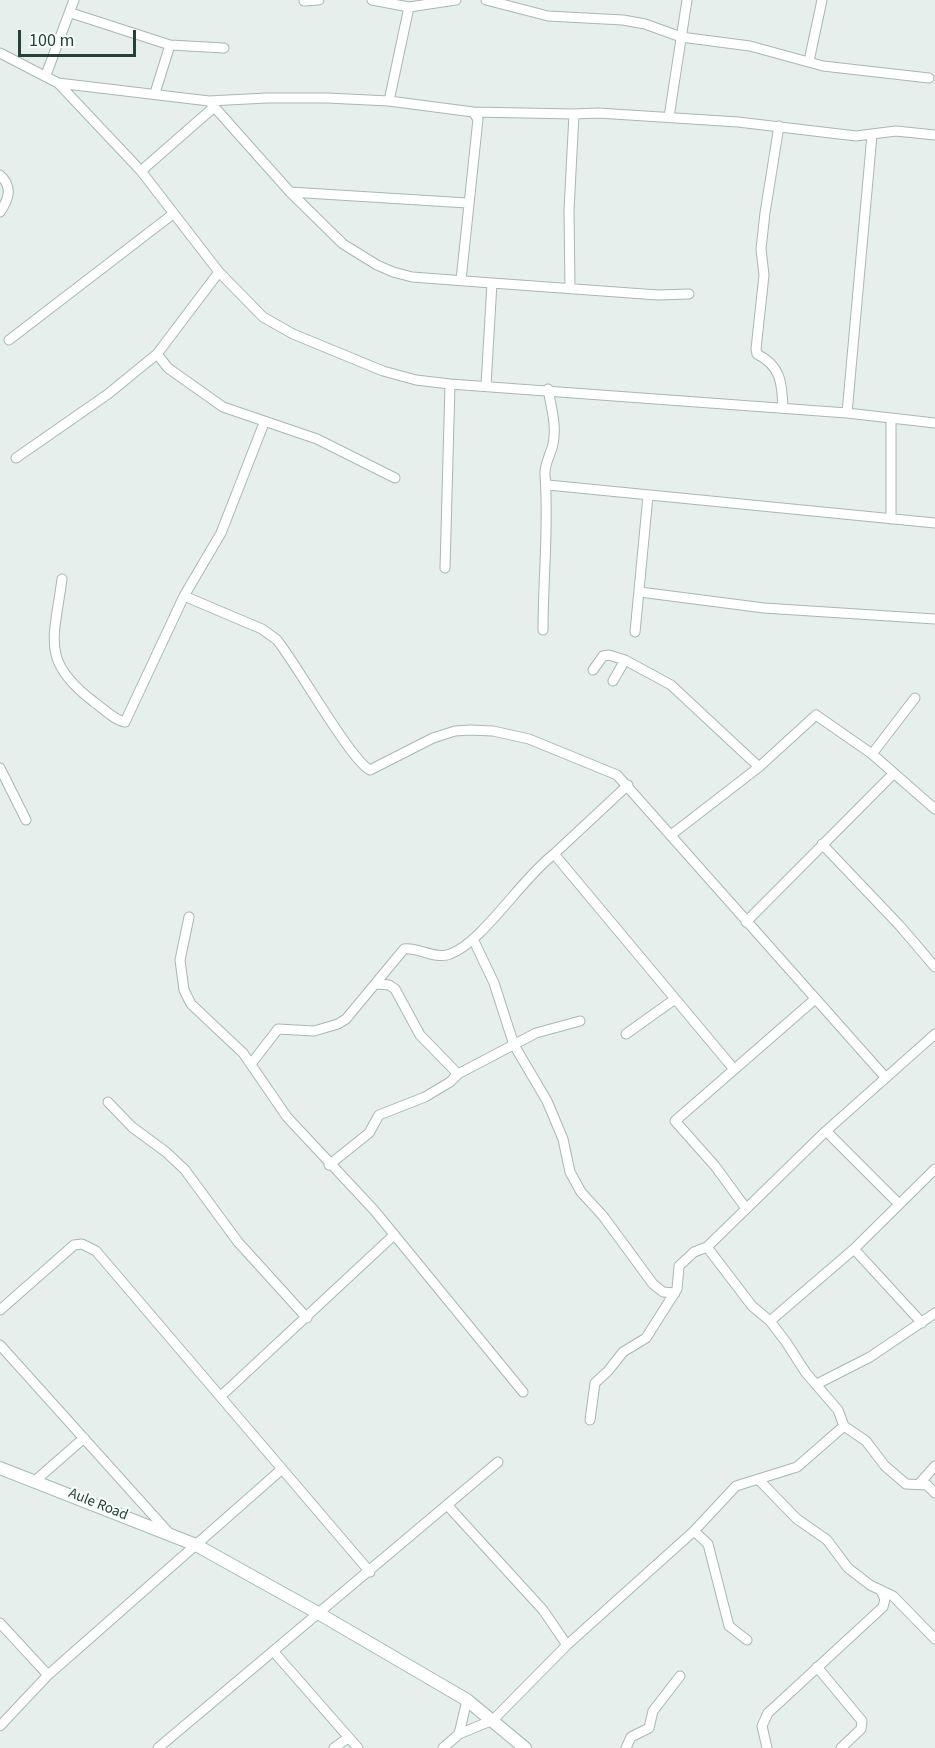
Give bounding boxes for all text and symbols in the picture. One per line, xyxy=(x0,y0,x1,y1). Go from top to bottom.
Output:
scale bar xyxy=(21,18,140,56)
text: 100 m xyxy=(29,28,74,53)
street label: Aule Road xyxy=(66,1485,130,1525)

